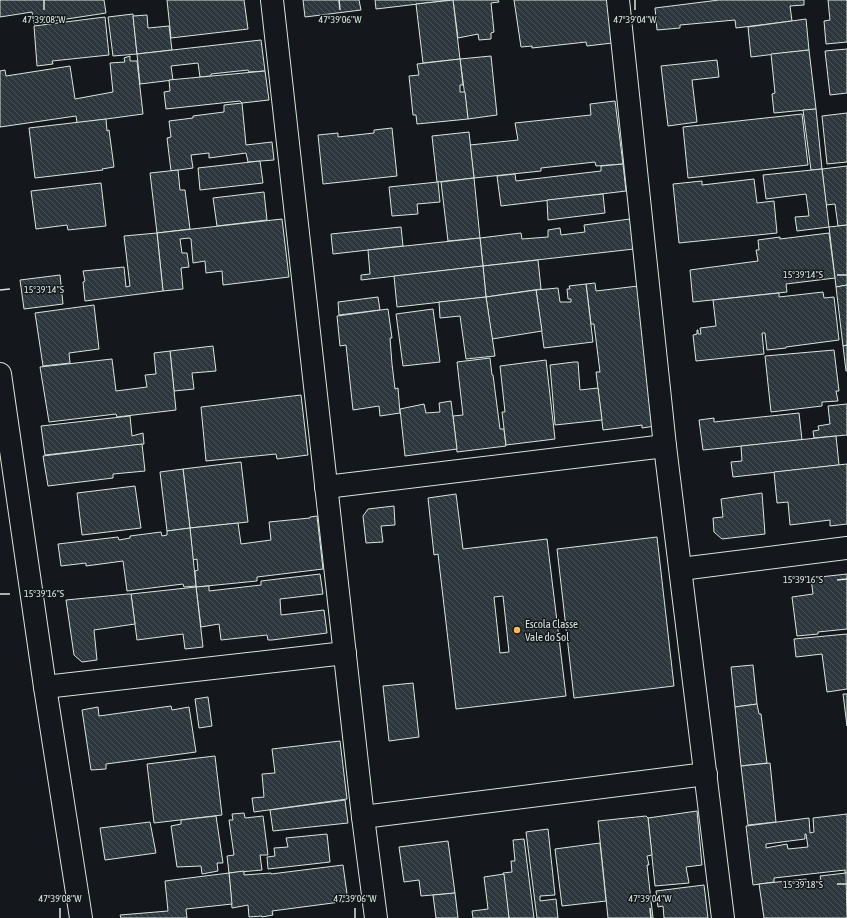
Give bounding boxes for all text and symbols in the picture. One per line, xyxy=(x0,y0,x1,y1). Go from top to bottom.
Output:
text: 47°39'08"W xyxy=(22,14,66,25)
text: 47°39'06"W xyxy=(318,14,362,25)
text: 47°39'04"W xyxy=(613,14,657,25)
text: 15°39'14"S xyxy=(783,269,823,280)
text: 15°39'14"S xyxy=(24,284,64,295)
text: 15°39'16"S xyxy=(783,574,823,585)
text: 15°39'16"S xyxy=(24,588,64,599)
place label: Escola Classe Vale do Sol xyxy=(525,618,578,643)
marker: Escola Classe Vale do Sol xyxy=(512,625,522,635)
text: 15°39'18"S xyxy=(783,879,823,890)
text: 47°39'08"W xyxy=(38,893,82,904)
text: 47°39'06"W xyxy=(333,893,377,904)
text: 47°39'04"W xyxy=(628,893,672,904)

